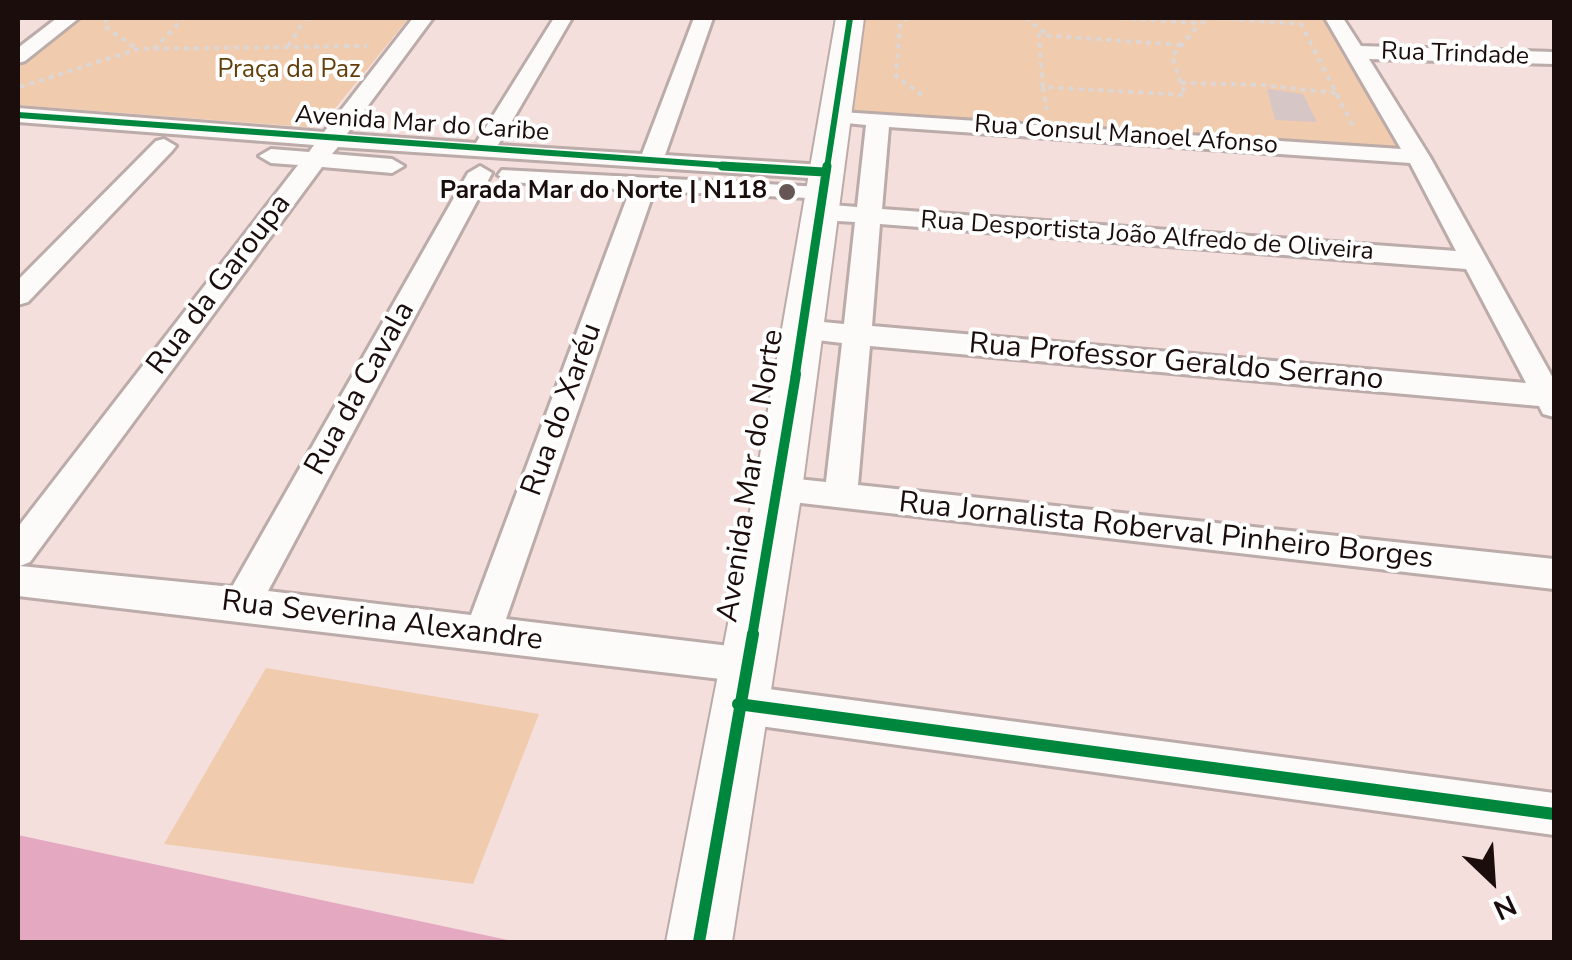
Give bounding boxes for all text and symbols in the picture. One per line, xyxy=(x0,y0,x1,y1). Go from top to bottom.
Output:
street label: Rua Trindade xyxy=(1380,37,1530,73)
park label: Praça da Paz xyxy=(217,56,361,86)
street label: Avenida Mar do Caribe xyxy=(294,101,550,149)
street label: Rua Consul Manoel Afonso xyxy=(973,110,1279,162)
place label: Parada Mar do Norte | N118 xyxy=(440,177,767,207)
marker: Parada Mar do Norte | N118 xyxy=(776,181,798,203)
street label: Rua da Garoupa xyxy=(140,188,300,382)
street label: Rua Desportista João Alfredo de Oliveira xyxy=(919,206,1375,268)
street label: Rua da Cavala xyxy=(298,296,424,482)
street label: Rua do Xaréu xyxy=(515,319,611,501)
street label: Avenida Mar do Norte xyxy=(711,327,793,625)
street label: Rua Professor Geraldo Serrano xyxy=(967,327,1385,399)
street label: Rua Jornalista Roberval Pinheiro Borges xyxy=(897,486,1435,578)
street label: Rua Severina Alexandre xyxy=(219,584,545,660)
north arrow xyxy=(1442,830,1542,930)
text: N xyxy=(1487,886,1522,929)

